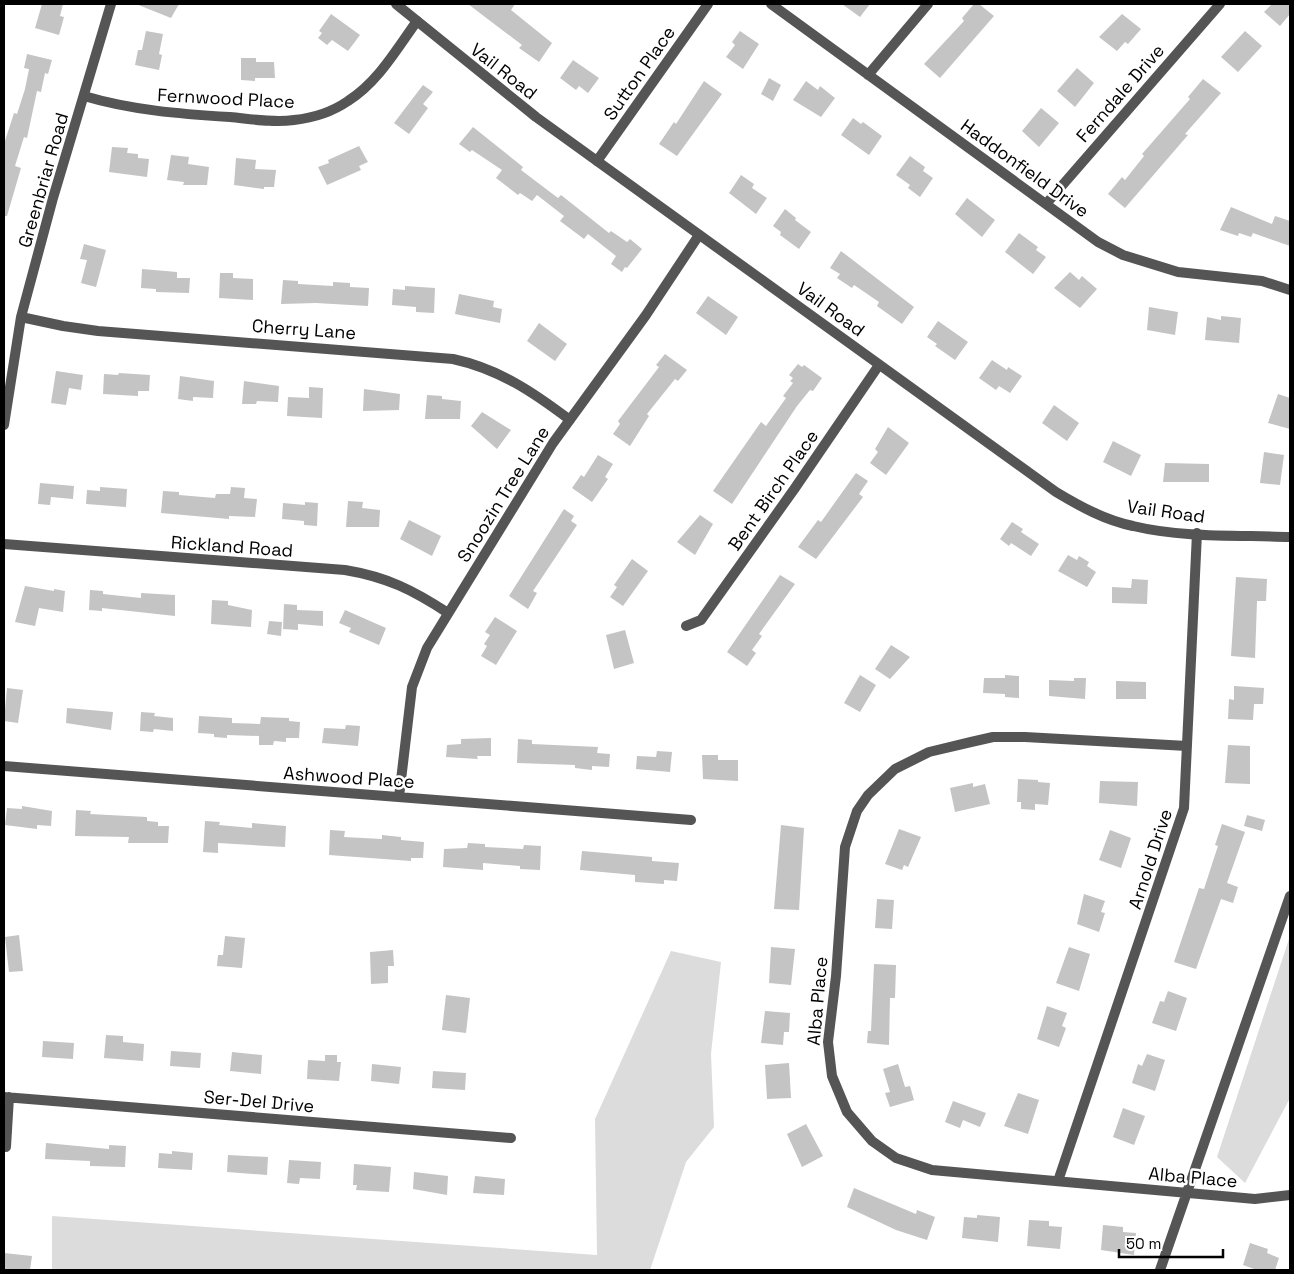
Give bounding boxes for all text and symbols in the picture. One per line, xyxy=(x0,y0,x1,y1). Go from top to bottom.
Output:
street label: Sutton Place xyxy=(598,21,680,125)
street label: Vail Road xyxy=(466,38,542,104)
street label: Ferndale Drive xyxy=(1071,39,1169,147)
street label: Fernwood Place xyxy=(157,83,295,113)
street label: Greenbriar Road xyxy=(13,110,73,250)
street label: Haddonfield Drive xyxy=(956,114,1094,222)
street label: Vail Road xyxy=(792,277,870,341)
street label: Cherry Lane xyxy=(251,314,357,344)
street label: Snoozin Tree Lane xyxy=(452,422,554,566)
street label: Bent Birch Place xyxy=(723,425,823,555)
street label: Vail Road xyxy=(1126,494,1206,528)
street label: Rickland Road xyxy=(170,530,294,562)
street label: Ashwood Place xyxy=(283,761,415,793)
street label: Arnold Drive xyxy=(1123,806,1177,912)
street label: Alba Place xyxy=(802,956,832,1046)
street label: Ser-Del Drive xyxy=(203,1085,315,1117)
street label: Alba Place xyxy=(1148,1162,1238,1192)
scale bar xyxy=(1119,1226,1223,1258)
text: 50 m xyxy=(1126,1234,1161,1253)

